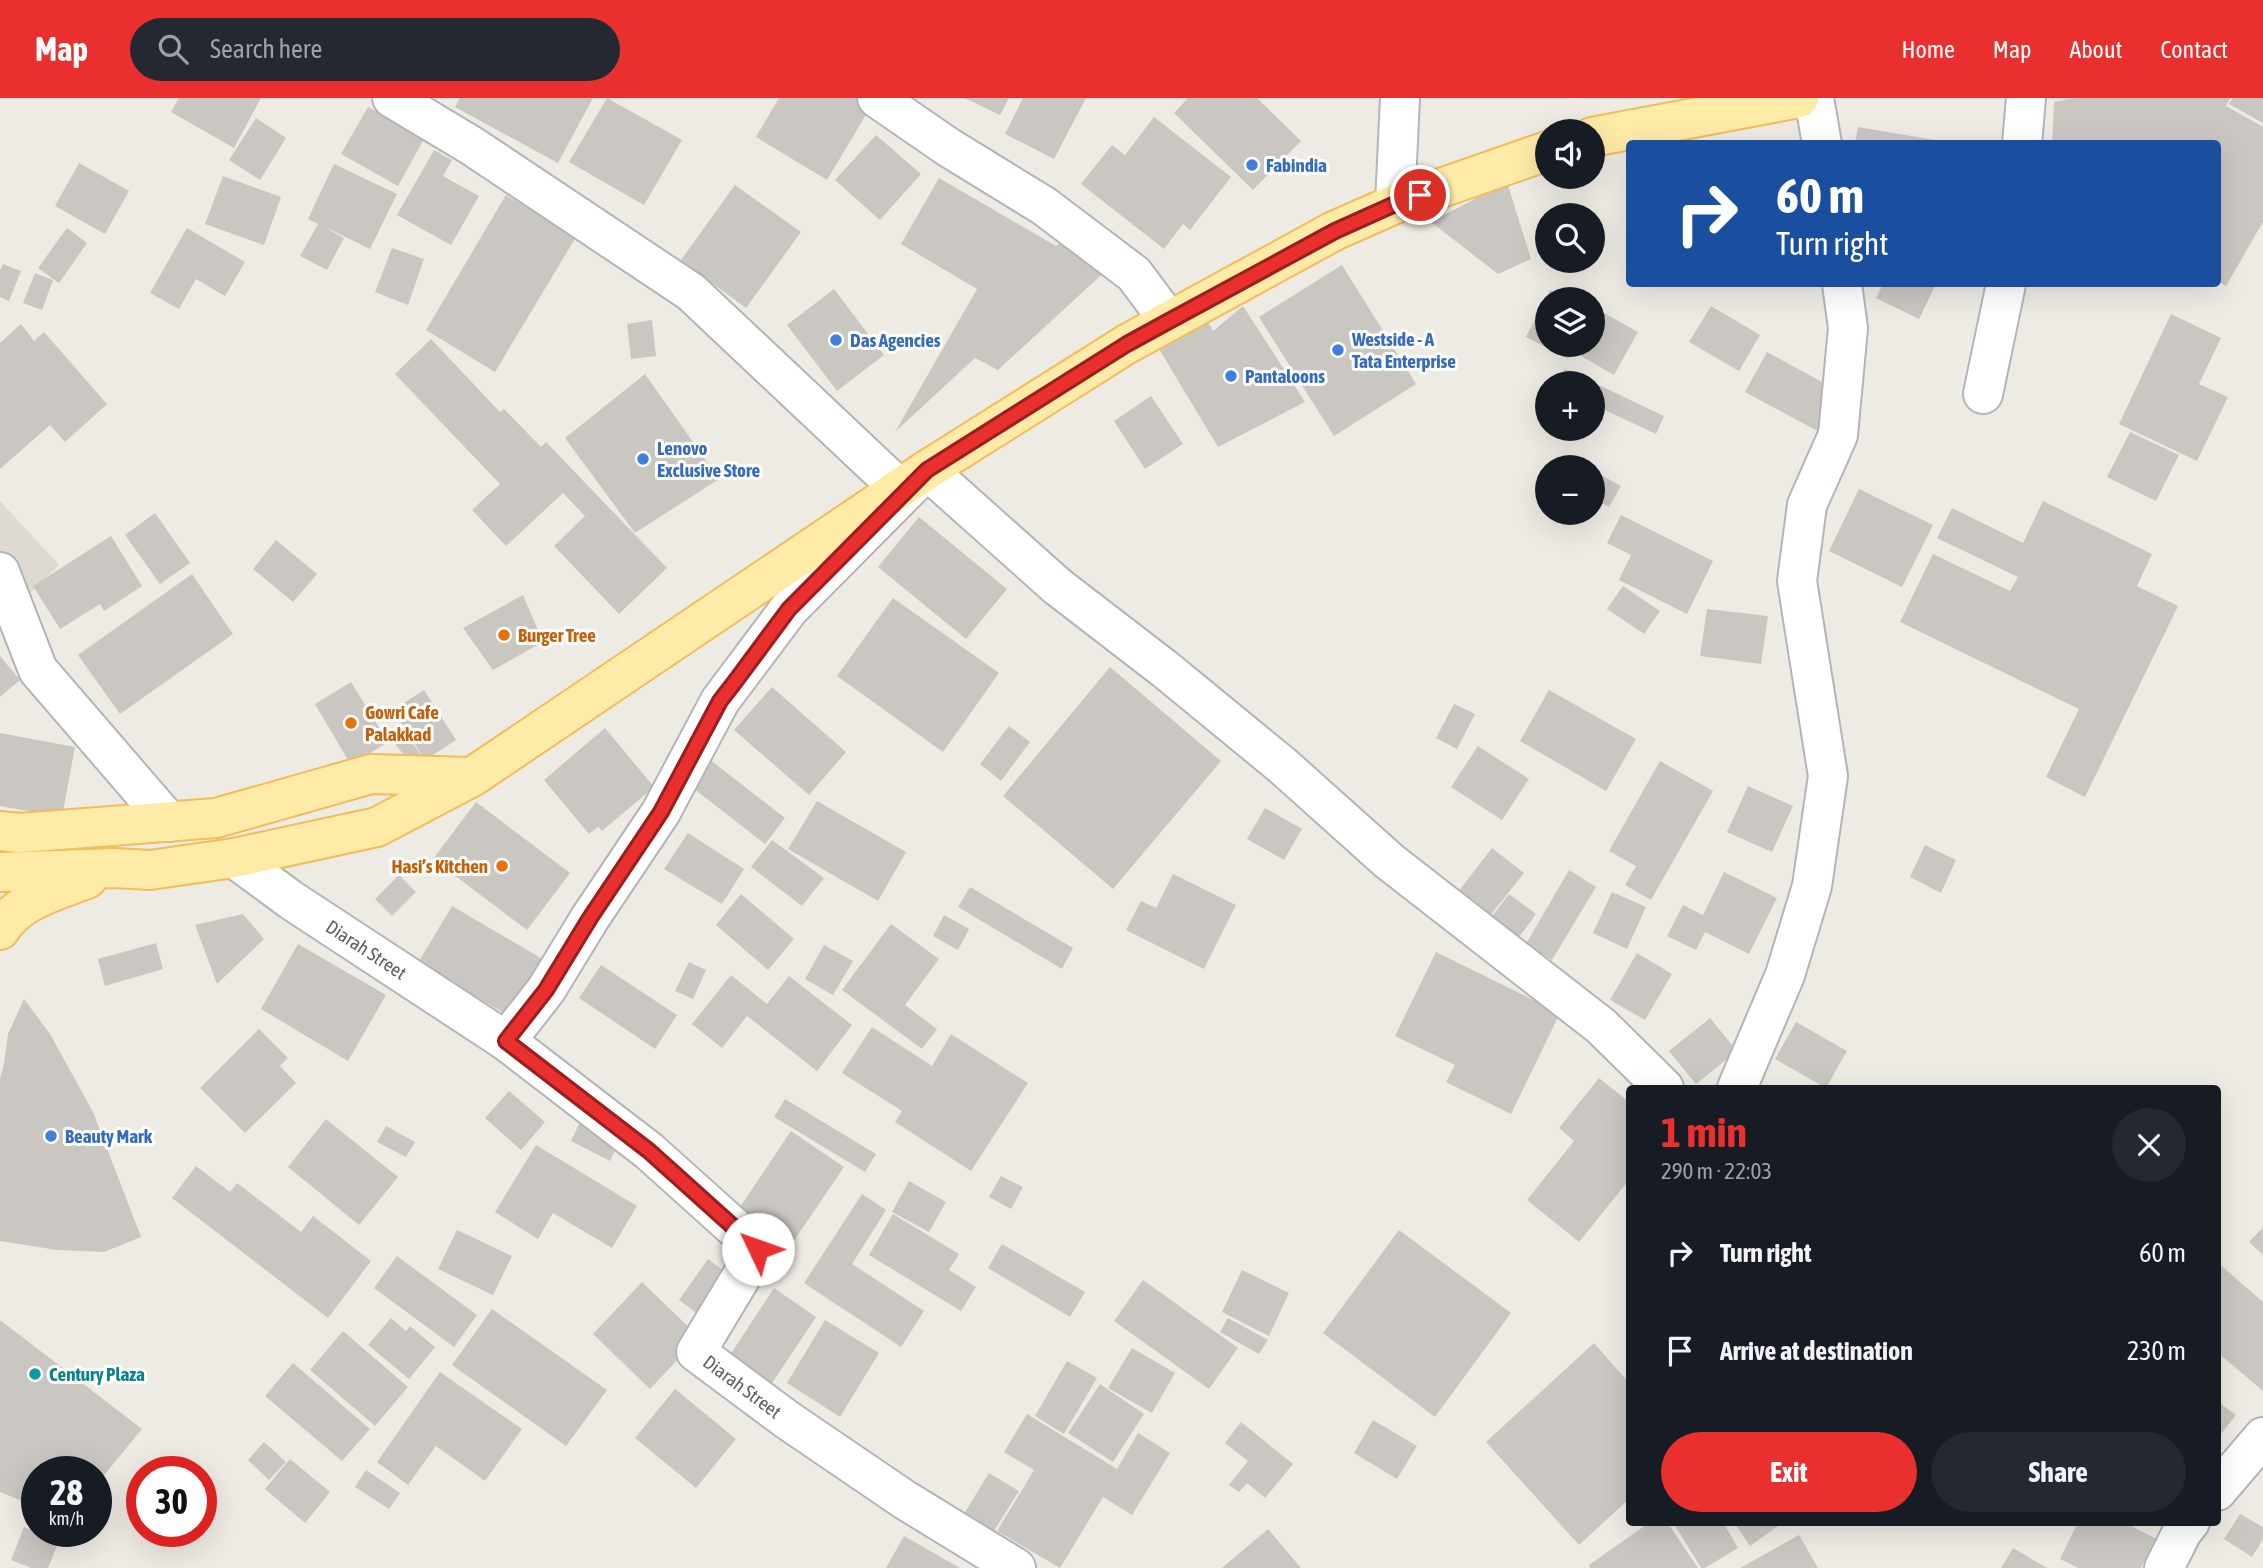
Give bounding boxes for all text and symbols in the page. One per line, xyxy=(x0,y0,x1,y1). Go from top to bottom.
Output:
search box xyxy=(130,18,620,81)
text: Map xyxy=(35,30,88,68)
icon: search xyxy=(154,30,192,68)
text: Search here xyxy=(210,34,322,64)
text: Home xyxy=(1901,36,1955,63)
text: Map xyxy=(1993,36,2031,63)
text: About xyxy=(2069,36,2122,63)
text: Contact xyxy=(2160,36,2228,63)
map controls xyxy=(1535,119,1605,525)
button: sound xyxy=(1535,119,1605,189)
place label: Fabindia xyxy=(1266,154,1327,176)
marker: Fabindia xyxy=(1244,157,1260,173)
pin xyxy=(1390,165,1450,225)
text: 60 m xyxy=(1776,167,1864,223)
icon: right xyxy=(1661,168,1752,259)
icon: arrive xyxy=(1401,176,1439,214)
button: search xyxy=(1535,203,1605,273)
text: Turn right xyxy=(1776,225,1889,262)
button: layers xyxy=(1535,287,1605,357)
place label: Westside - A Tata Enterprise xyxy=(1351,328,1456,372)
place label: Das Agencies xyxy=(850,329,941,351)
marker: Das Agencies xyxy=(828,332,844,348)
marker: Westside - A Tata Enterprise xyxy=(1330,342,1346,358)
place label: Pantaloons xyxy=(1245,365,1325,387)
marker: Pantaloons xyxy=(1223,368,1239,384)
button: + xyxy=(1535,371,1605,441)
place label: Lenovo Exclusive Store xyxy=(657,437,761,481)
marker: Lenovo Exclusive Store xyxy=(635,451,651,467)
button: − xyxy=(1535,455,1605,525)
place label: Burger Tree xyxy=(518,624,596,646)
marker: Burger Tree xyxy=(496,627,512,643)
place label: Gowri Cafe Palakkad xyxy=(365,701,439,745)
marker: Gowri Cafe Palakkad xyxy=(343,715,359,731)
place label: Hasi’s Kitchen xyxy=(391,855,488,877)
marker: Hasi’s Kitchen xyxy=(494,858,510,874)
street label: Diarah Street xyxy=(322,915,411,984)
text: 1 min xyxy=(1661,1108,1747,1156)
button: close xyxy=(2112,1108,2186,1182)
place label: Beauty Mark xyxy=(65,1125,153,1147)
marker: Beauty Mark xyxy=(43,1128,59,1144)
text: 290 m · 22:03 xyxy=(1661,1158,1772,1184)
position arrow xyxy=(721,1212,795,1286)
icon: right xyxy=(1661,1234,1699,1272)
text: Turn right xyxy=(1720,1238,1811,1268)
text: 60 m xyxy=(2139,1238,2186,1268)
icon: arrive xyxy=(1661,1332,1699,1370)
text: Arrive at destination xyxy=(1720,1336,1913,1366)
text: 230 m xyxy=(2127,1336,2186,1366)
street label: Diarah Street xyxy=(699,1350,786,1423)
place label: Century Plaza xyxy=(49,1363,145,1385)
marker: Century Plaza xyxy=(27,1366,43,1382)
button: Exit xyxy=(1661,1432,1917,1512)
button: Share xyxy=(1931,1432,2186,1512)
speed limit sign: 30 xyxy=(126,1456,217,1547)
text: 28 xyxy=(50,1472,83,1512)
text: km/h xyxy=(49,1508,84,1529)

